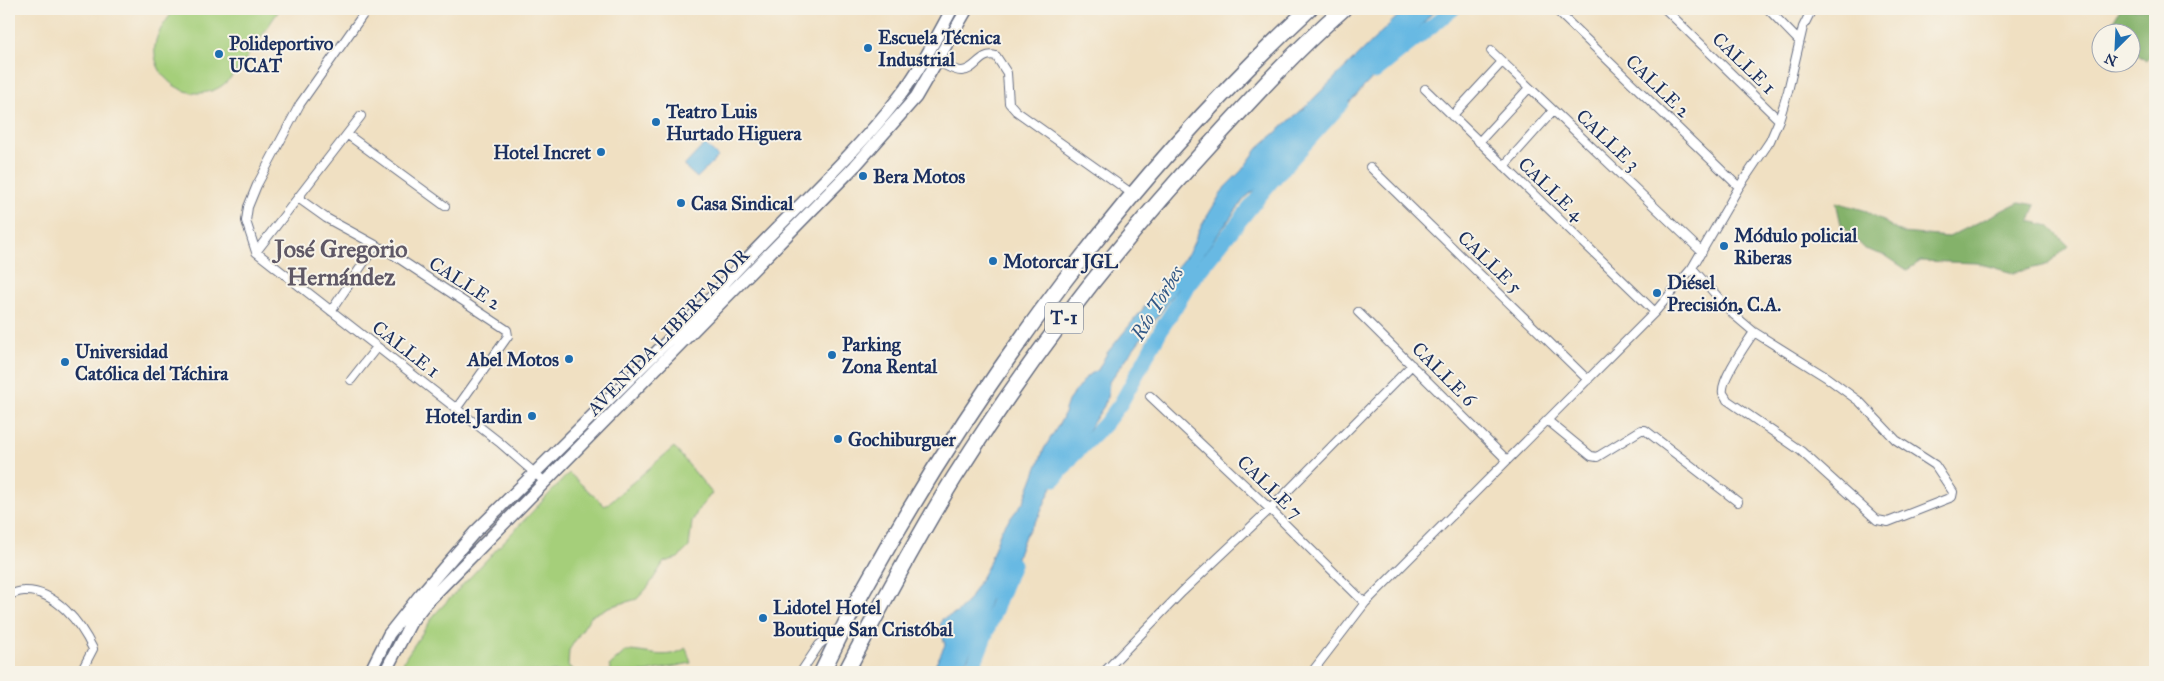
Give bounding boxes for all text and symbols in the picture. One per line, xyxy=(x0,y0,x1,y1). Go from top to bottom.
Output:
north arrow xyxy=(2092,22,2142,72)
place label: Escuela Técnica Industrial xyxy=(878,26,1002,71)
street label: CALLE 1 xyxy=(1708,27,1780,99)
place label: Polideportivo UCAT xyxy=(229,32,334,77)
marker: Escuela Técnica Industrial xyxy=(862,42,874,54)
marker: Polideportivo UCAT xyxy=(213,48,225,60)
text: N xyxy=(2102,49,2120,70)
street label: CALLE 2 xyxy=(1621,50,1696,123)
place label: Teatro Luis Hurtado Higuera xyxy=(665,100,802,146)
street label: CALLE 3 xyxy=(1572,104,1644,176)
marker: Teatro Luis Hurtado Higuera xyxy=(650,116,662,128)
place label: Hotel Incret xyxy=(493,141,591,164)
marker: Hotel Incret xyxy=(595,146,607,158)
street label: CALLE 4 xyxy=(1513,152,1589,226)
place label: Bera Motos xyxy=(873,165,965,188)
marker: Bera Motos xyxy=(857,170,869,182)
place label: Casa Sindical xyxy=(691,192,794,215)
marker: Casa Sindical xyxy=(675,197,687,209)
place label: Módulo policial Riberas xyxy=(1734,224,1858,269)
street label: CALLE 5 xyxy=(1453,226,1527,298)
district label: José Gregorio Hernández xyxy=(272,234,407,292)
marker: Módulo policial Riberas xyxy=(1718,240,1730,252)
street label: AVENIDA LIBERTADOR xyxy=(581,243,754,421)
place label: Motorcar JGL xyxy=(1003,250,1119,274)
street label: CALLE 2 xyxy=(425,251,506,315)
marker: Motorcar JGL xyxy=(987,255,999,267)
water label: Río Torbes xyxy=(1125,261,1189,345)
place label: Diésel Precisión, C.A. xyxy=(1667,271,1781,316)
marker: Diésel Precisión, C.A. xyxy=(1651,287,1663,299)
road number: T-1 xyxy=(1045,302,1083,334)
street label: CALLE 1 xyxy=(368,316,444,382)
place label: Parking Zona Rental xyxy=(842,333,938,378)
street label: CALLE 6 xyxy=(1407,337,1482,412)
place label: Universidad Católica del Táchira xyxy=(75,340,229,385)
place label: Abel Motos xyxy=(465,348,559,371)
marker: Parking Zona Rental xyxy=(826,349,838,361)
marker: Abel Motos xyxy=(563,353,575,365)
marker: Universidad Católica del Táchira xyxy=(59,356,71,368)
place label: Hotel Jardin xyxy=(425,405,523,429)
marker: Hotel Jardin xyxy=(526,410,538,422)
place label: Gochiburguer xyxy=(848,428,957,452)
marker: Gochiburguer xyxy=(832,433,844,445)
street label: CALLE 7 xyxy=(1233,450,1307,524)
place label: Lidotel Hotel Boutique San Cristóbal xyxy=(773,596,954,642)
marker: Lidotel Hotel Boutique San Cristóbal xyxy=(757,612,769,624)

